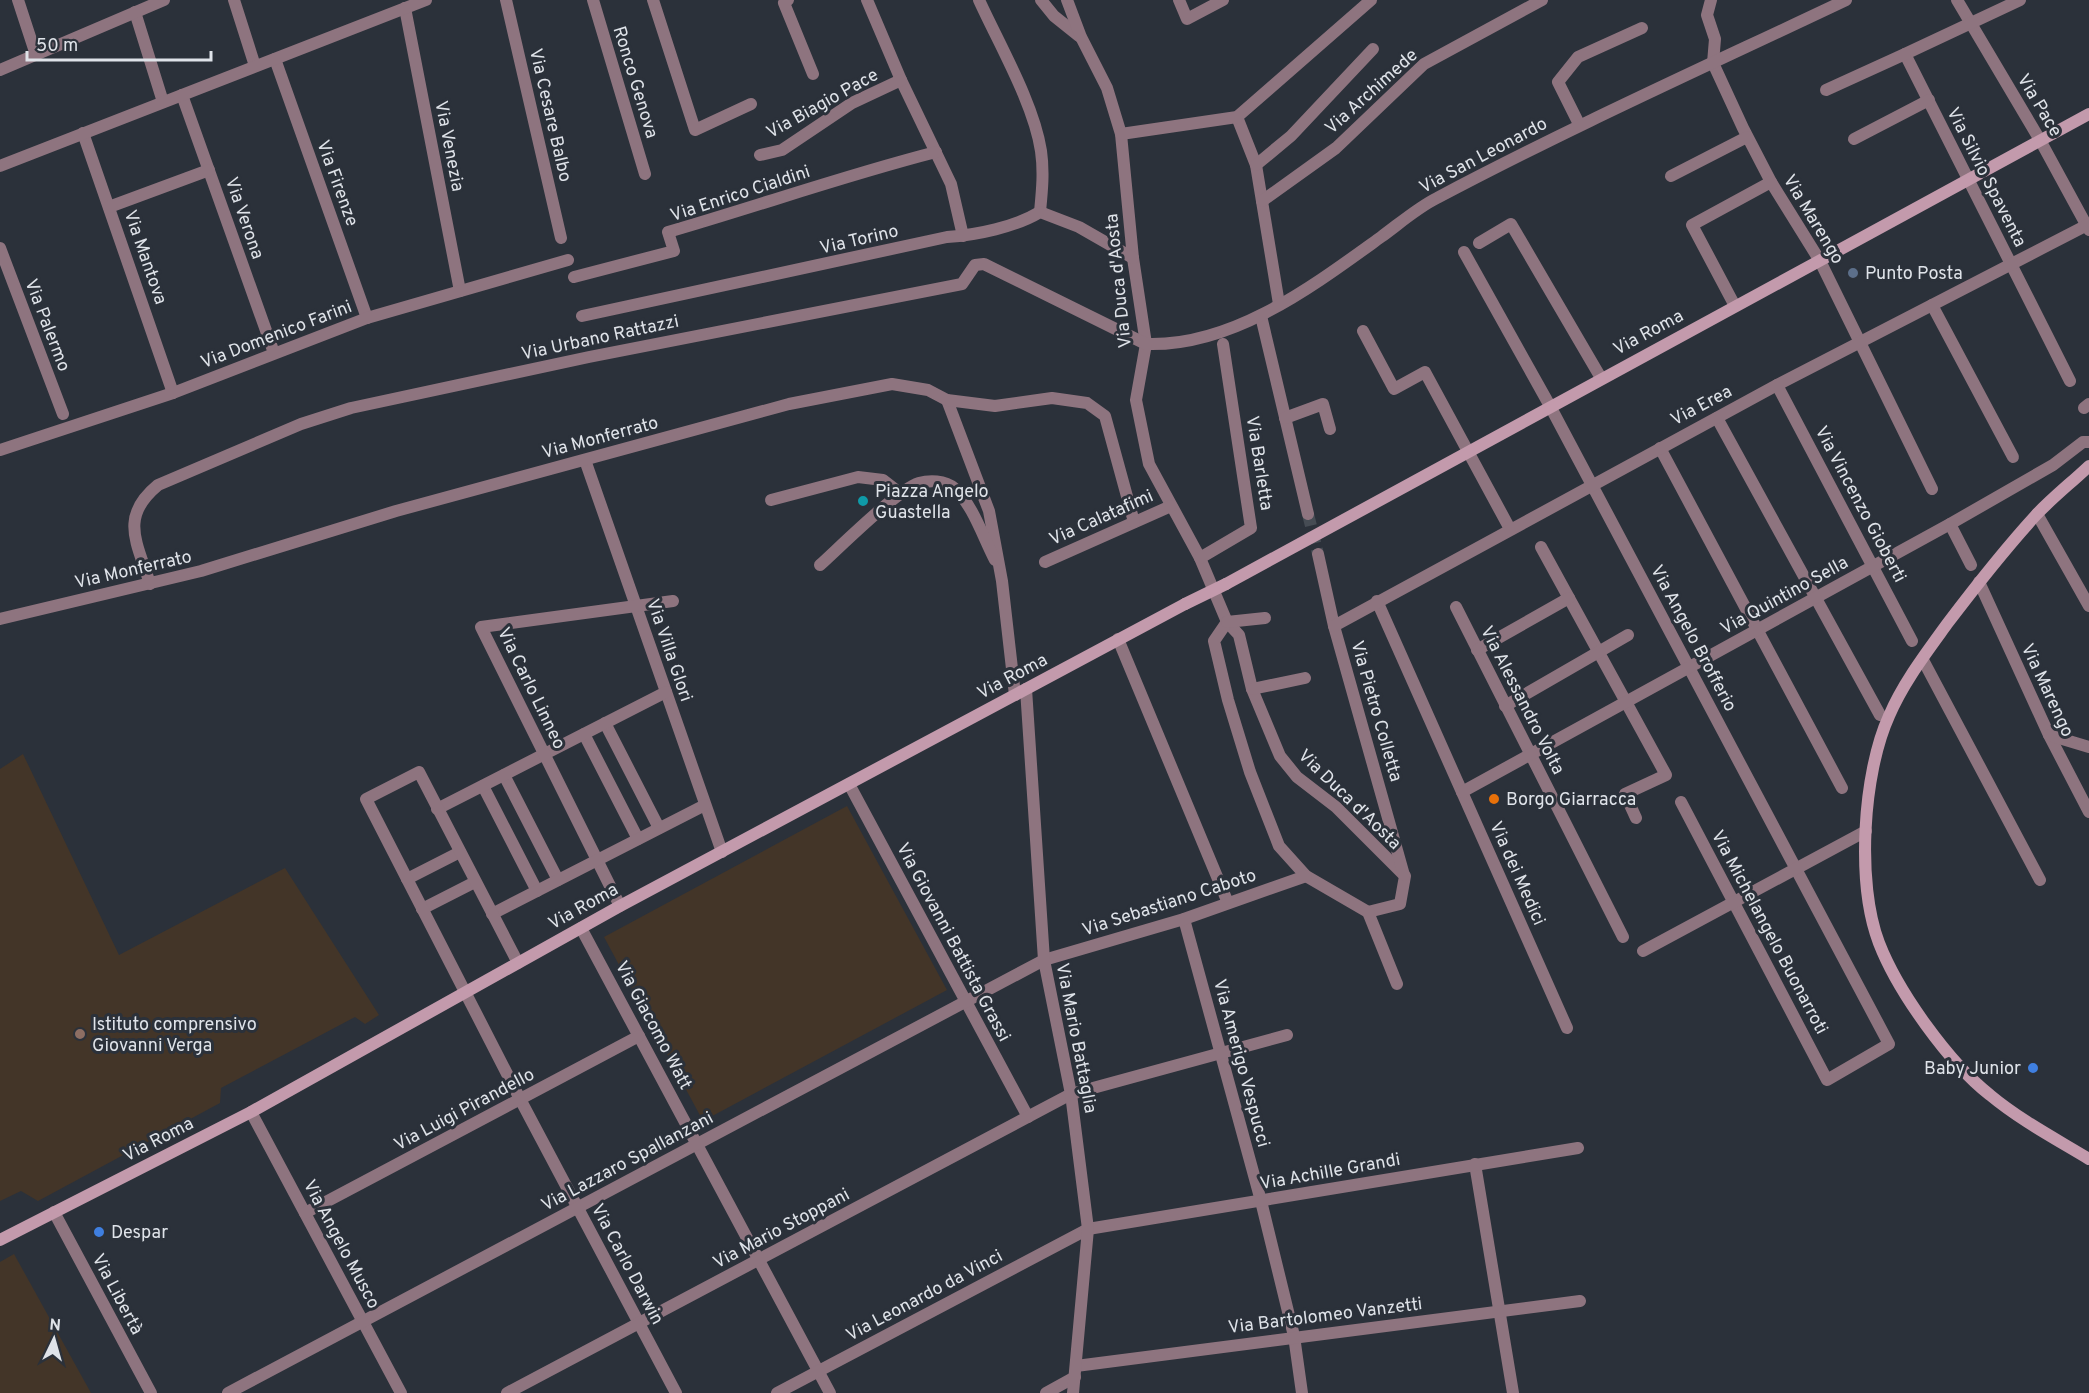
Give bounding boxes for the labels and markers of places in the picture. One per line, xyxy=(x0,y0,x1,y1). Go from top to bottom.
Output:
place label: Punto Posta xyxy=(1865,263,1963,286)
marker: Punto Posta xyxy=(1846,266,1860,280)
place label: Piazza Angelo Guastella xyxy=(875,481,989,525)
marker: Piazza Angelo Guastella xyxy=(856,494,870,508)
place label: Borgo Giarracca xyxy=(1506,789,1636,812)
marker: Borgo Giarracca xyxy=(1487,792,1501,806)
place label: Istituto comprensivo Giovanni Verga xyxy=(92,1014,257,1058)
marker: Istituto comprensivo Giovanni Verga xyxy=(73,1027,87,1041)
place label: Baby Junior xyxy=(1924,1058,2021,1081)
marker: Baby Junior xyxy=(2026,1061,2040,1075)
place label: Despar xyxy=(111,1222,168,1245)
marker: Despar xyxy=(92,1225,106,1239)

